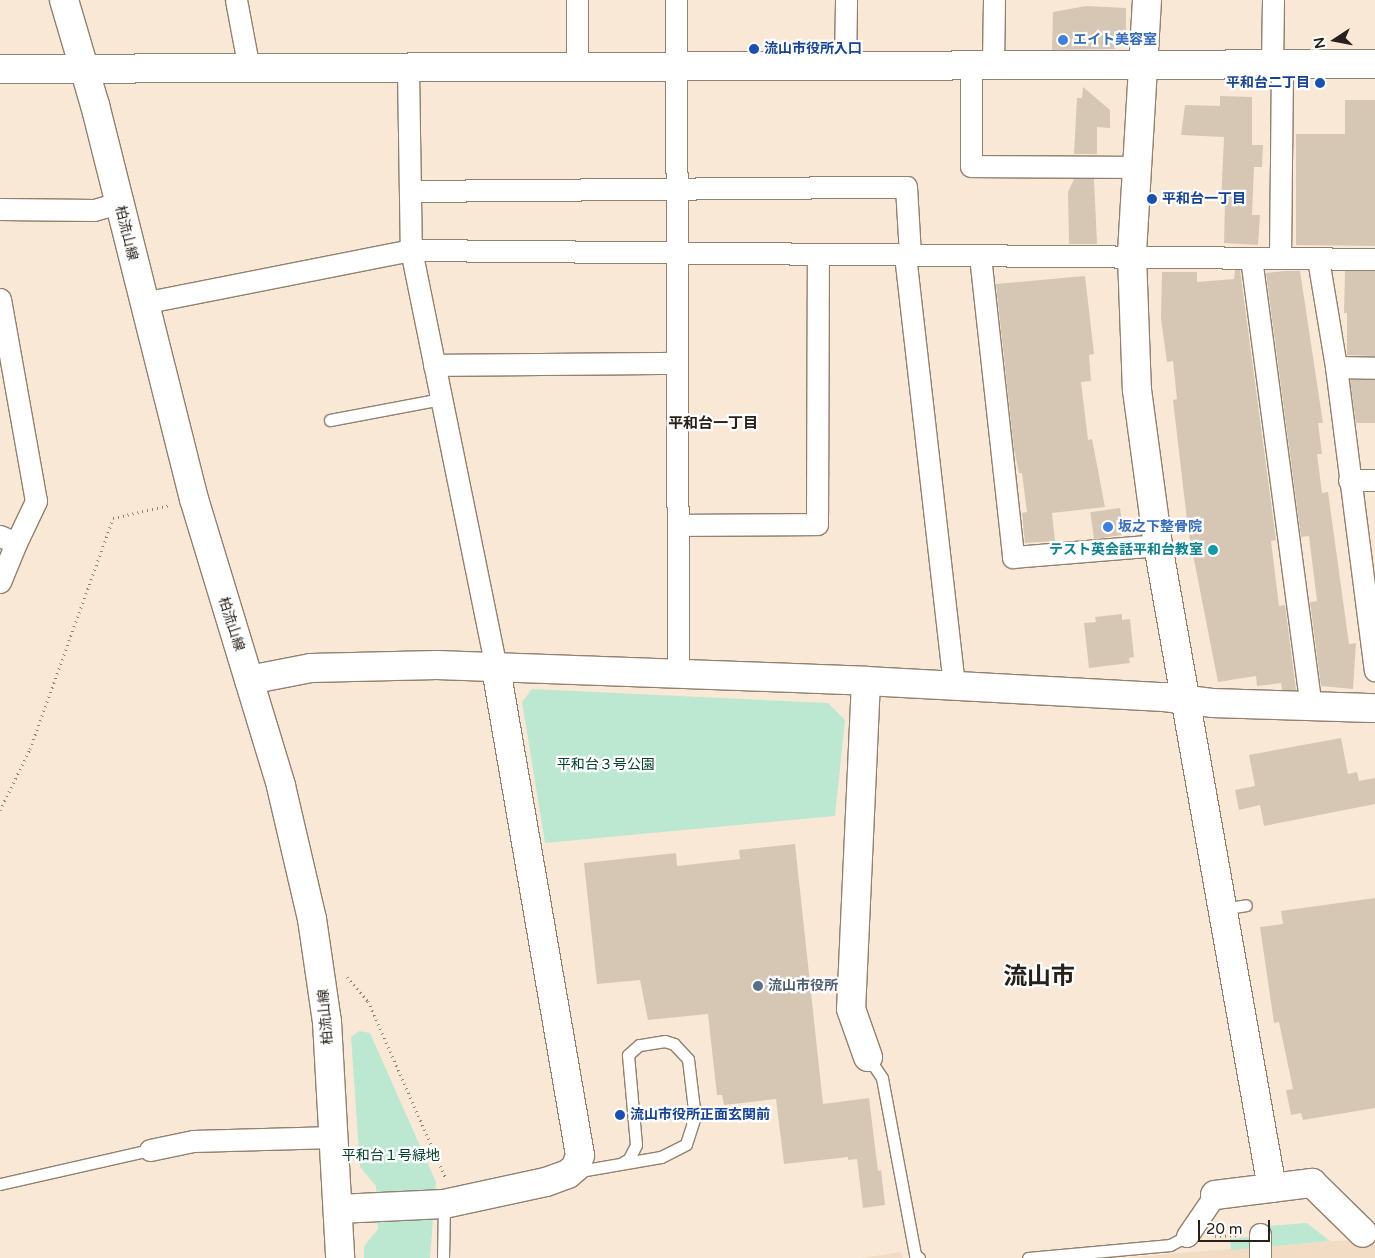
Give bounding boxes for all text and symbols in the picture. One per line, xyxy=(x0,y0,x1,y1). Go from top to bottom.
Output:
north arrow xyxy=(1310,15,1360,65)
place label: エイト美容室 xyxy=(1073,32,1157,48)
marker: エイト美容室 xyxy=(1057,34,1069,46)
text: N xyxy=(1310,36,1329,50)
place label: 流山市役所入口 xyxy=(764,41,862,57)
marker: 流山市役所入口 xyxy=(748,43,760,55)
place label: 平和台二丁目 xyxy=(1226,75,1310,91)
marker: 平和台二丁目 xyxy=(1314,77,1326,89)
place label: 平和台一丁目 xyxy=(1162,191,1246,207)
marker: 平和台一丁目 xyxy=(1146,193,1158,205)
street label: 柏流山線 xyxy=(111,204,141,262)
district label: 平和台一丁目 xyxy=(668,415,758,433)
place label: 坂之下整骨院 xyxy=(1118,519,1202,535)
marker: 坂之下整骨院 xyxy=(1102,521,1114,533)
place label: テスト英会話平和台教室 xyxy=(1049,542,1203,558)
marker: テスト英会話平和台教室 xyxy=(1207,544,1219,556)
street label: 柏流山線 xyxy=(214,595,248,653)
park label: 平和台３号公園 xyxy=(557,757,655,773)
district label: 流山市 xyxy=(1003,963,1075,991)
place label: 流山市役所 xyxy=(768,978,838,994)
marker: 流山市役所 xyxy=(752,980,764,992)
street label: 柏流山線 xyxy=(315,988,337,1046)
place label: 流山市役所正面玄関前 xyxy=(630,1107,770,1123)
marker: 流山市役所正面玄関前 xyxy=(614,1109,626,1121)
park label: 平和台１号緑地 xyxy=(342,1148,440,1164)
scale bar xyxy=(1200,1210,1272,1242)
text: 20 m xyxy=(1206,1220,1243,1238)

